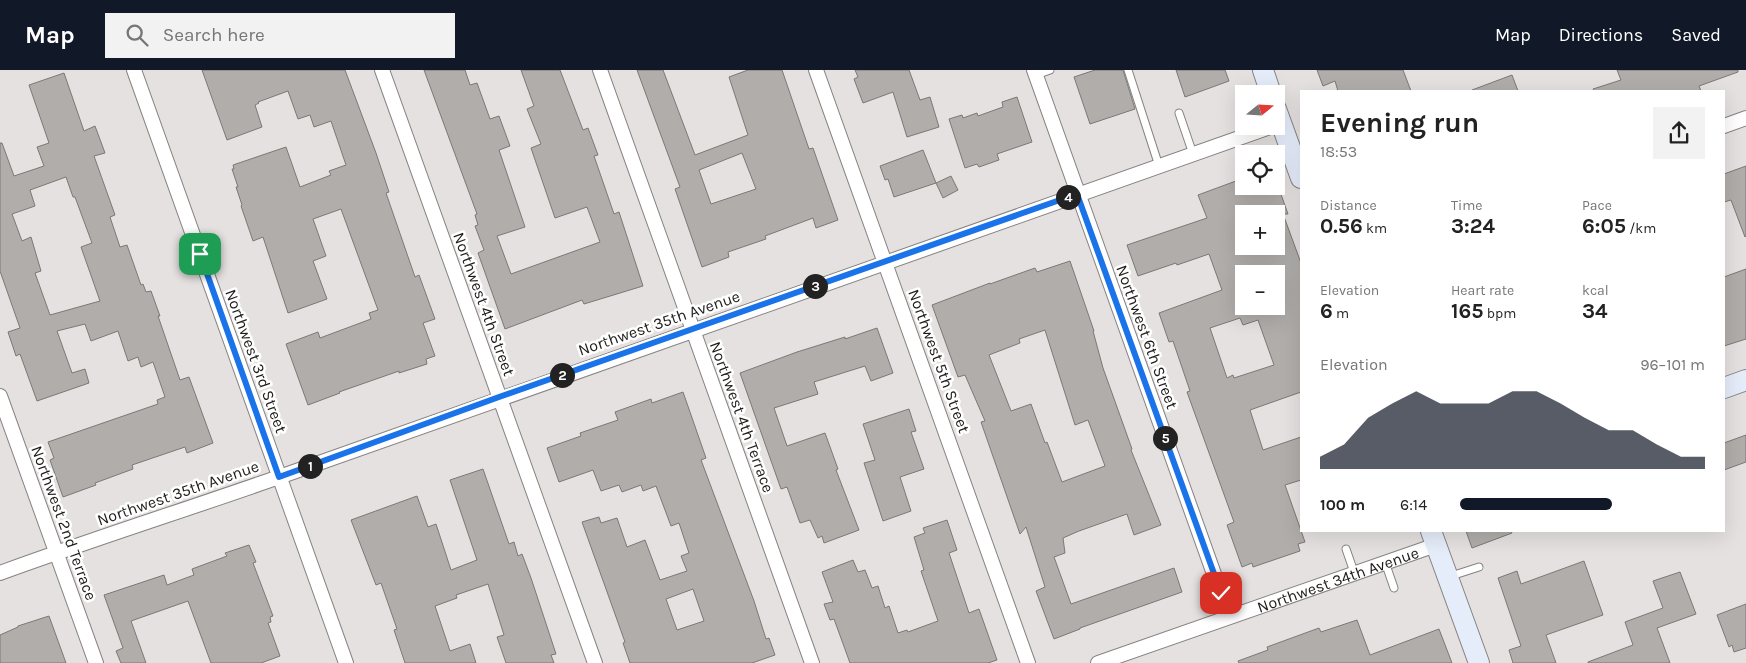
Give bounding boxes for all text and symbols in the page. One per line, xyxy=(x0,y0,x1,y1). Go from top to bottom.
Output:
search box xyxy=(105,13,455,58)
text: Map xyxy=(25,21,75,49)
icon: search xyxy=(123,21,151,49)
text: Search here xyxy=(163,24,265,46)
text: Map xyxy=(1495,24,1531,46)
text: Directions xyxy=(1559,24,1643,46)
text: Saved xyxy=(1671,24,1721,46)
north arrow xyxy=(1235,85,1285,135)
map controls xyxy=(1235,85,1285,315)
text: Evening run xyxy=(1320,106,1479,139)
button: share xyxy=(1653,107,1705,159)
text: 18:53 xyxy=(1320,142,1357,161)
button: locate xyxy=(1235,145,1285,195)
pin: 4 xyxy=(1056,184,1080,210)
text: 4 xyxy=(1064,189,1073,206)
text: Distance xyxy=(1320,197,1377,214)
text: Time xyxy=(1451,197,1482,214)
text: Pace xyxy=(1582,197,1612,214)
button: + xyxy=(1235,205,1285,255)
text: 0.56 xyxy=(1320,214,1363,238)
text: 3:24 xyxy=(1451,214,1495,238)
text: 6:05 xyxy=(1582,214,1626,238)
text: km xyxy=(1363,220,1387,237)
text: /km xyxy=(1626,220,1656,237)
street label: Northwest 4th Street xyxy=(449,230,519,378)
pin xyxy=(179,233,221,275)
icon: arrive xyxy=(186,240,214,268)
street label: Northwest 6th Street xyxy=(1112,262,1182,412)
button: − xyxy=(1235,265,1285,315)
pin: 3 xyxy=(802,274,828,298)
text: 3 xyxy=(811,278,820,295)
text: Elevation xyxy=(1320,282,1379,299)
text: Heart rate xyxy=(1451,282,1514,299)
text: kcal xyxy=(1582,282,1609,299)
street label: Northwest 35th Avenue xyxy=(576,286,742,360)
street label: Northwest 3rd Street xyxy=(221,287,291,435)
street label: Northwest 5th Street xyxy=(904,287,974,435)
text: 6 xyxy=(1320,299,1333,323)
text: 165 xyxy=(1451,299,1483,323)
text: 34 xyxy=(1582,299,1608,323)
text: m xyxy=(1333,305,1349,322)
text: bpm xyxy=(1483,305,1516,322)
street label: Northwest 4th Terrace xyxy=(706,339,778,495)
text: Elevation xyxy=(1320,355,1388,374)
text: 96–101 m xyxy=(1640,355,1705,374)
pin: 2 xyxy=(550,362,574,388)
text: 2 xyxy=(558,367,567,384)
pin: 5 xyxy=(1152,426,1178,450)
text: 5 xyxy=(1161,430,1170,447)
street label: Northwest 2nd Terrace xyxy=(27,443,101,603)
pin: 1 xyxy=(298,454,322,478)
street label: Northwest 35th Avenue xyxy=(95,456,261,530)
text: 1 xyxy=(308,458,313,475)
text: 100 m xyxy=(1320,495,1365,514)
text: 6:14 xyxy=(1400,495,1427,514)
street label: Northwest 34th Avenue xyxy=(1254,542,1421,616)
pin xyxy=(1200,572,1242,614)
icon: check xyxy=(1207,579,1235,607)

